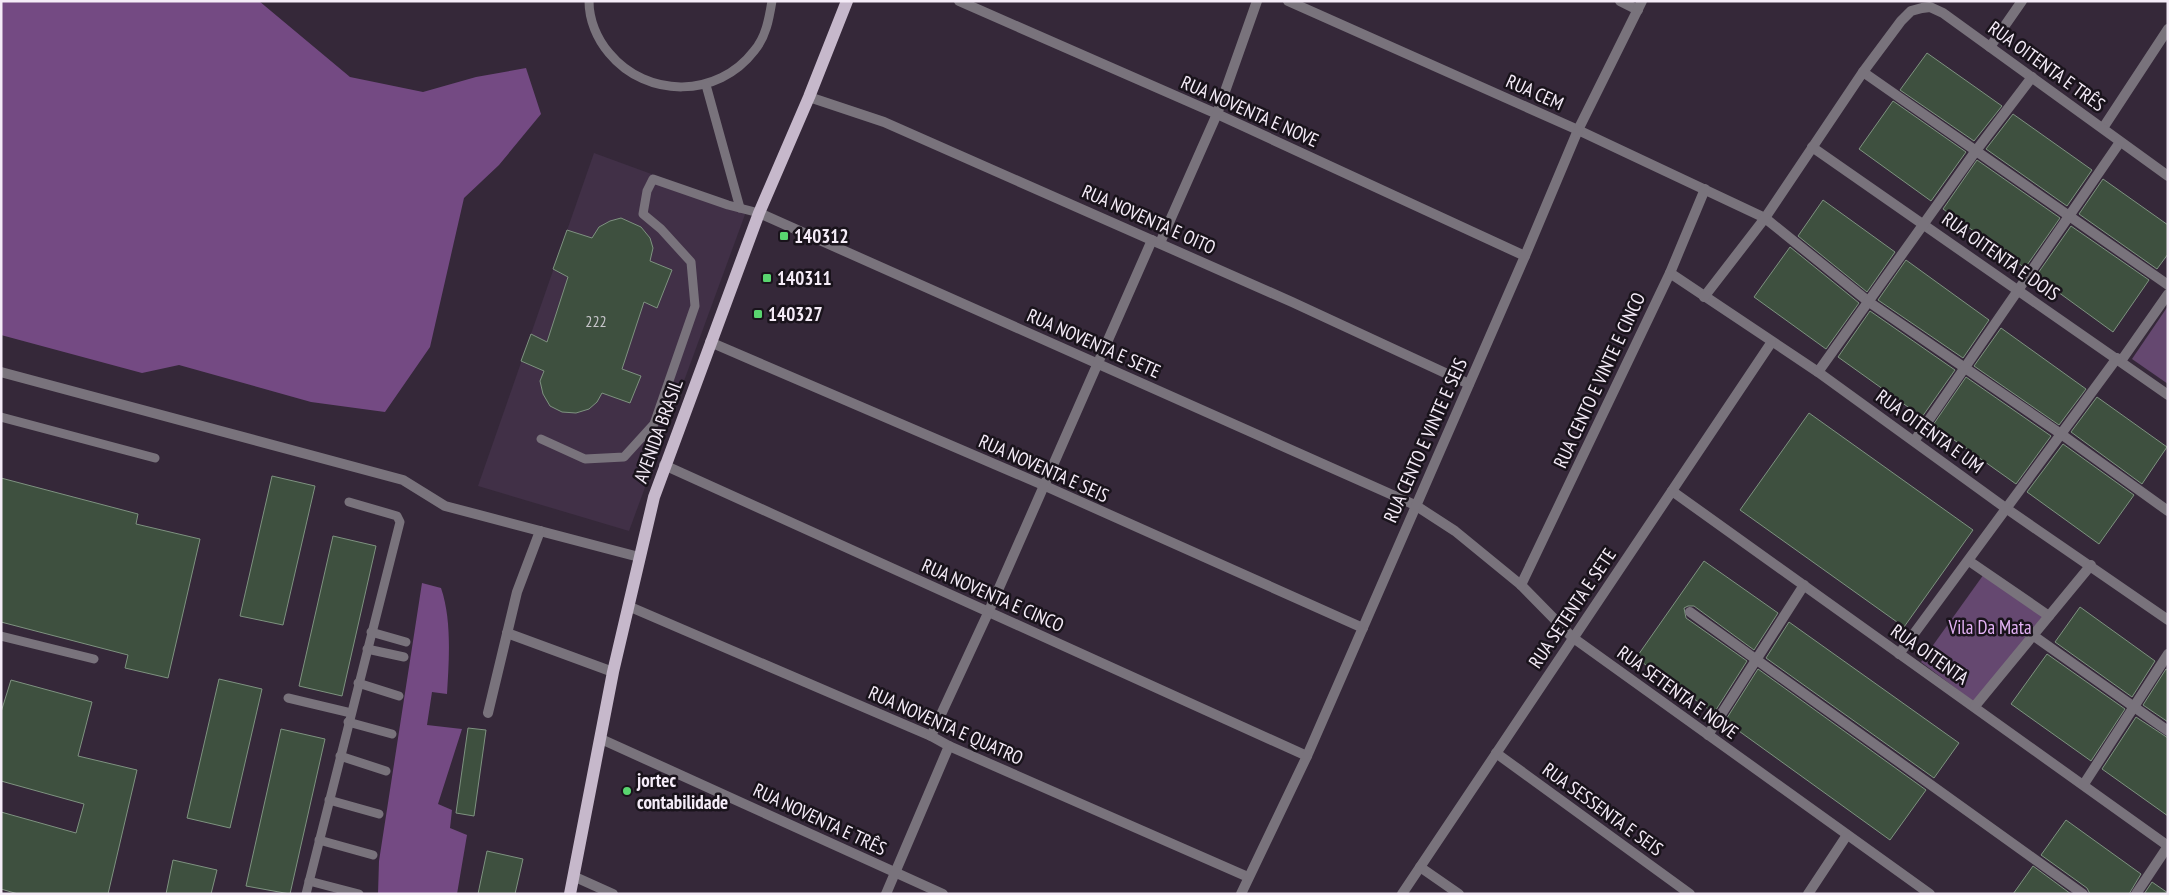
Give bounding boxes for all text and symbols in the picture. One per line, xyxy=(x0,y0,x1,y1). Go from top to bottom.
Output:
street label: RUA OITENTA E TRÊS xyxy=(1984,16,2110,116)
street label: RUA CEM xyxy=(1503,69,1567,115)
street label: RUA NOVENTA E NOVE xyxy=(1178,70,1322,152)
street label: RUA NOVENTA E OITO xyxy=(1078,179,1220,259)
street label: RUA OITENTA E DOIS xyxy=(1938,207,2064,305)
place label: 140312 xyxy=(794,224,849,248)
marker: 140312 xyxy=(778,230,790,242)
place label: 140311 xyxy=(777,266,832,290)
marker: 140311 xyxy=(761,272,773,284)
street label: RUA CENTO E VINTE E CINCO xyxy=(1548,288,1650,472)
place label: 140327 xyxy=(768,302,823,326)
street label: RUA NOVENTA E SETE xyxy=(1023,303,1165,383)
marker: 140327 xyxy=(752,308,764,320)
house number: 222 xyxy=(585,311,607,331)
street label: RUA CENTO E VINTE E SEIS xyxy=(1378,354,1472,526)
street label: AVENIDA BRASIL xyxy=(628,376,688,486)
street label: RUA OITENTA E UM xyxy=(1872,384,1988,478)
street label: RUA NOVENTA E SEIS xyxy=(975,429,1113,507)
street label: RUA SETENTA E SETE xyxy=(1523,543,1621,673)
street label: RUA NOVENTA E CINCO xyxy=(918,553,1068,637)
park label: Vila Da Mata xyxy=(1947,615,2032,639)
street label: RUA OITENTA xyxy=(1886,618,1974,690)
street label: RUA SETENTA E NOVE xyxy=(1613,640,1743,744)
street label: RUA NOVENTA E QUATRO xyxy=(865,680,1027,770)
street label: RUA SESSENTA E SEIS xyxy=(1538,757,1668,861)
place label: jortec contabilidade xyxy=(636,768,728,814)
street label: RUA NOVENTA E TRÊS xyxy=(750,778,890,860)
marker: jortec contabilidade xyxy=(621,785,633,797)

